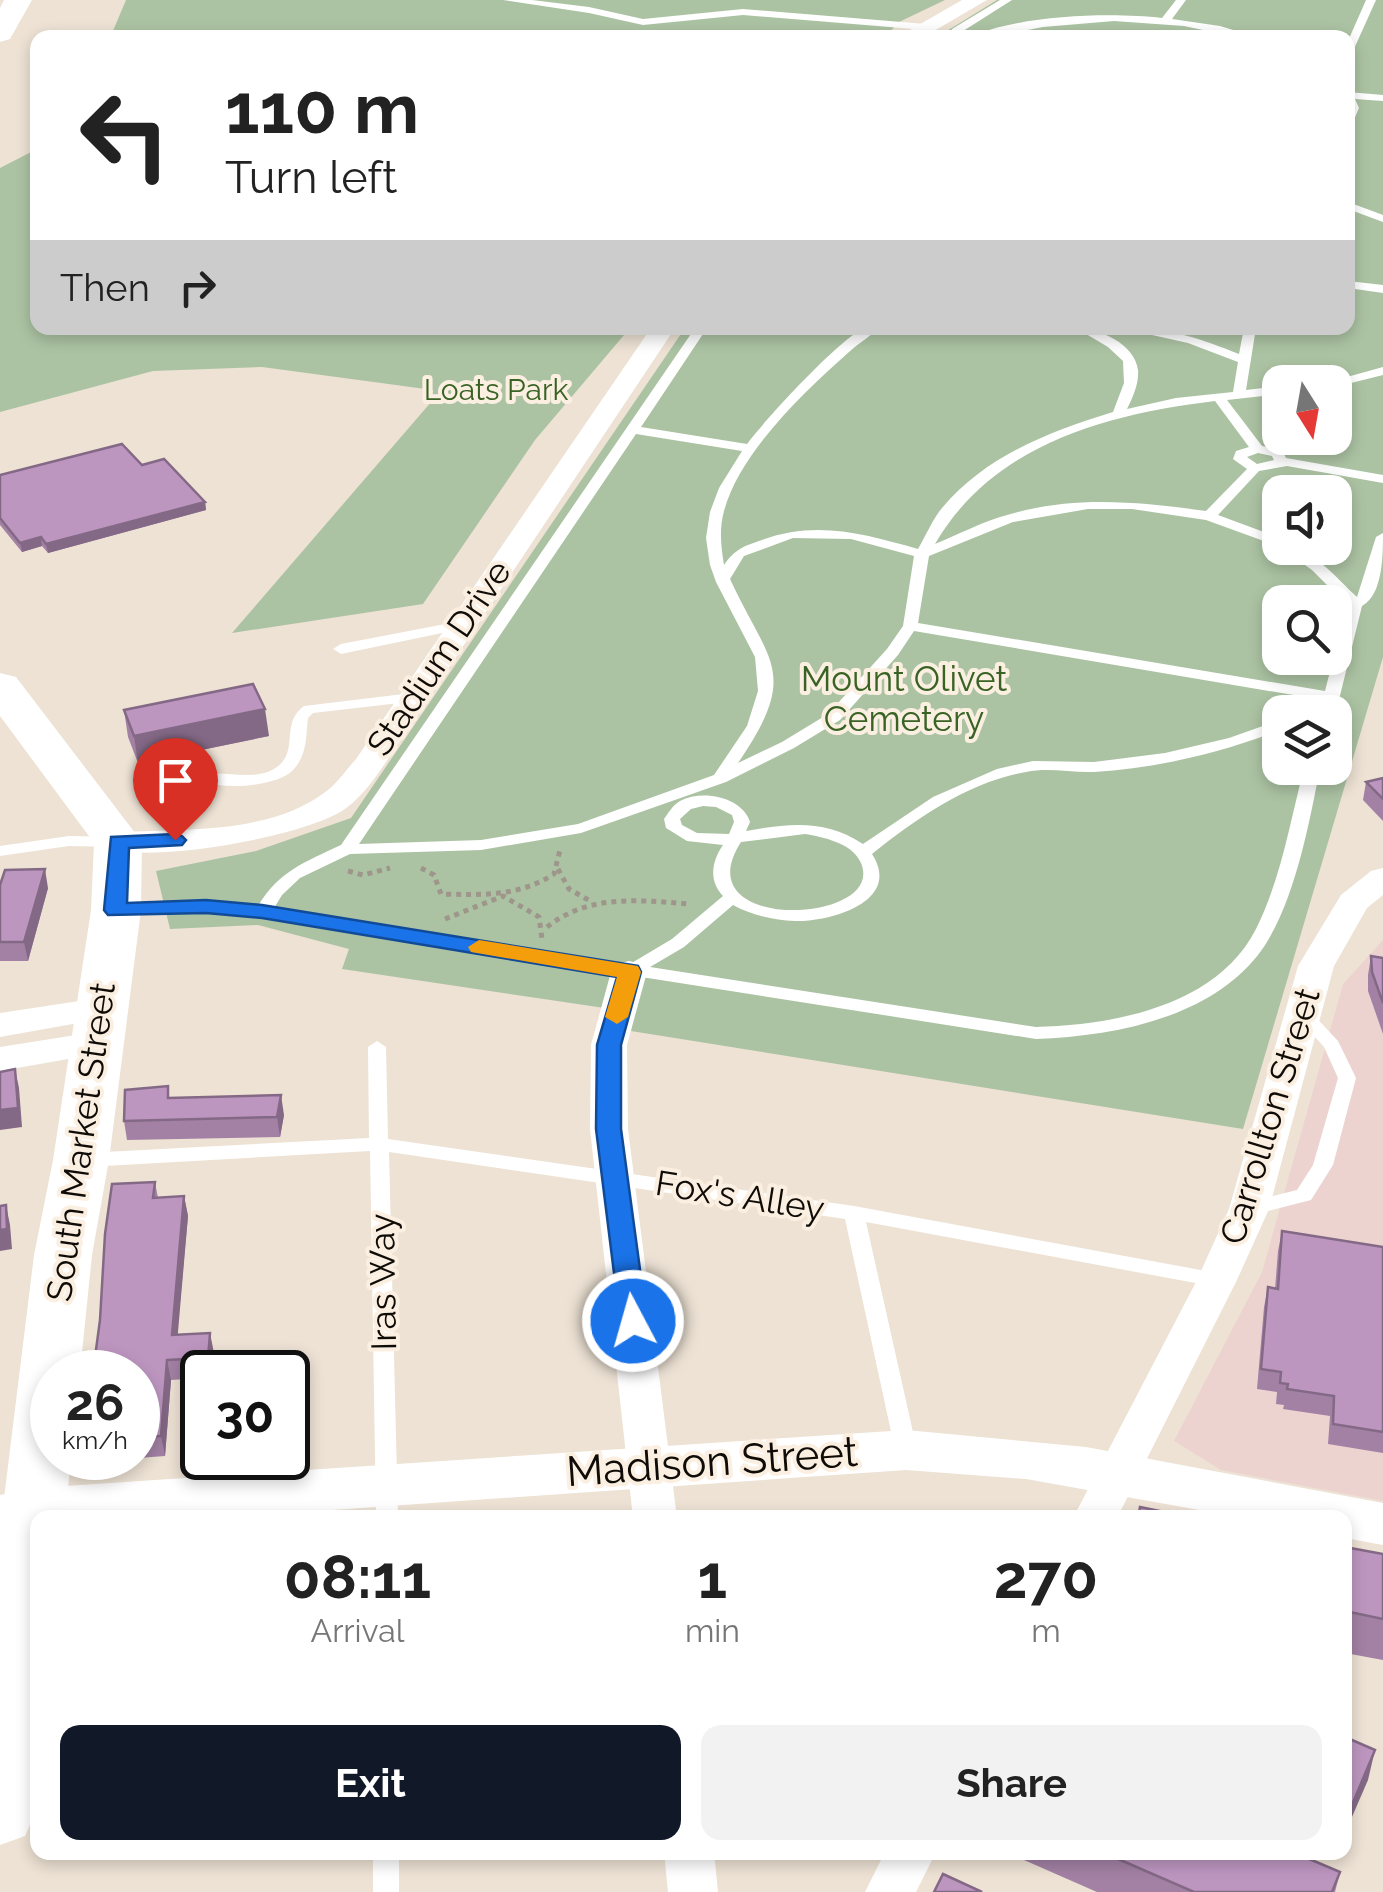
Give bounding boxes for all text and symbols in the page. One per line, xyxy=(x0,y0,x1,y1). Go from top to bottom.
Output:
text: 110 m xyxy=(225,67,419,149)
icon: left xyxy=(60,70,190,200)
text: Turn left xyxy=(225,151,397,204)
icon: right xyxy=(170,260,225,315)
text: Then xyxy=(60,265,150,310)
north arrow xyxy=(1262,365,1352,455)
map controls xyxy=(1262,365,1352,785)
park label: Loats Park xyxy=(424,372,568,407)
button: sound xyxy=(1262,475,1352,565)
street label: Stadium Drive xyxy=(358,552,519,763)
button: search xyxy=(1262,585,1352,675)
park label: Mount Olivet Cemetery xyxy=(801,658,1008,739)
button: layers xyxy=(1262,695,1352,785)
pin xyxy=(133,738,218,841)
icon: arrive xyxy=(148,753,203,808)
street label: South Market Street xyxy=(38,980,123,1304)
street label: Carrollton Street xyxy=(1211,983,1328,1249)
street label: Fox's Alley xyxy=(653,1162,827,1229)
street label: Iras Way xyxy=(361,1213,404,1351)
position arrow xyxy=(581,1269,685,1373)
speed limit sign: 30 xyxy=(180,1350,310,1480)
text: 26 xyxy=(66,1373,124,1432)
text: km/h xyxy=(62,1425,128,1455)
street label: Madison Street xyxy=(565,1427,859,1496)
text: 08:11 xyxy=(284,1542,431,1612)
text: 1 xyxy=(698,1542,727,1612)
text: 270 xyxy=(994,1542,1098,1612)
text: Arrival xyxy=(311,1612,404,1649)
text: min xyxy=(685,1612,740,1649)
text: m xyxy=(1031,1612,1061,1649)
button: Exit xyxy=(60,1725,681,1840)
button: Share xyxy=(701,1725,1322,1840)

